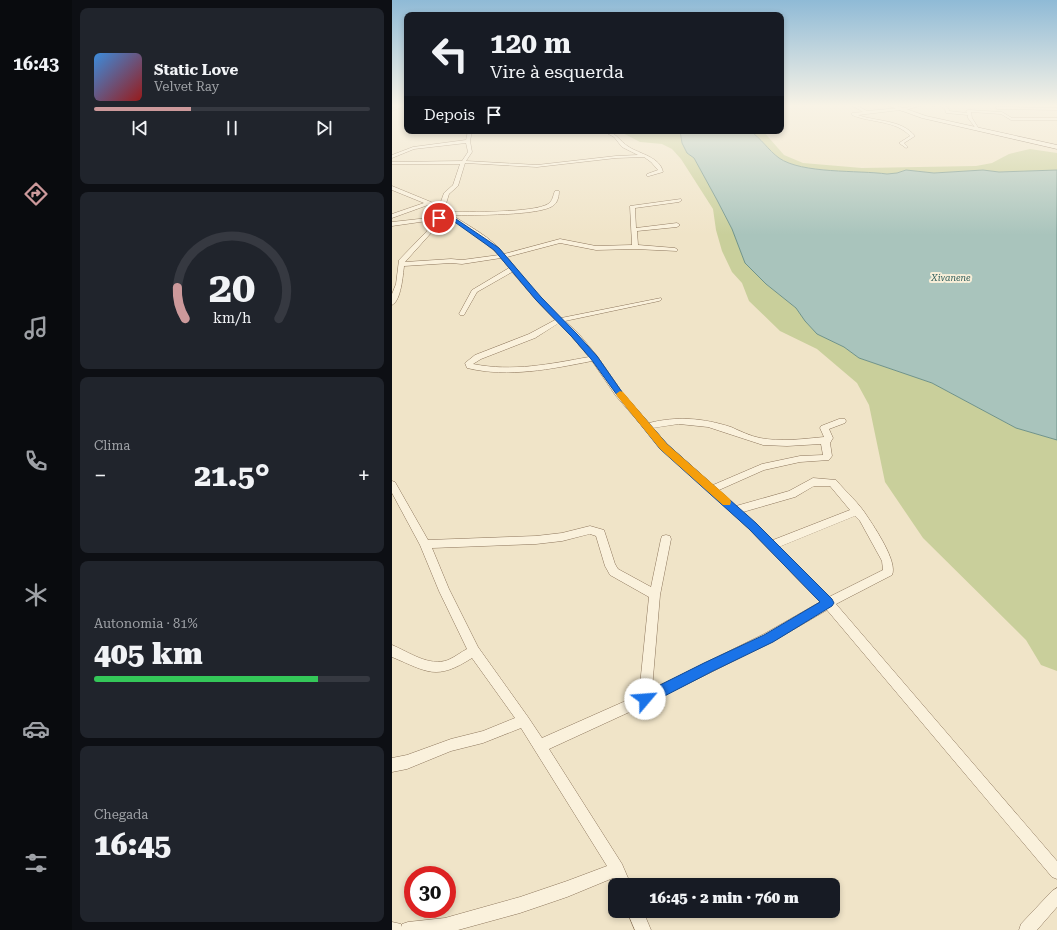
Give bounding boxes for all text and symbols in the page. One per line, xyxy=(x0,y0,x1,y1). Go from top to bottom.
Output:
text: 120 m xyxy=(490,27,571,60)
icon: left xyxy=(424,28,476,80)
text: 16:43 xyxy=(13,53,59,74)
text: Static Love xyxy=(154,61,238,79)
text: Vire à esquerda xyxy=(490,61,624,82)
text: Velvet Ray xyxy=(154,79,219,94)
icon: arrive xyxy=(483,104,505,126)
text: Depois xyxy=(424,106,475,124)
icon: previous xyxy=(129,117,151,139)
icon: pause xyxy=(221,117,243,139)
icon: next xyxy=(313,117,335,139)
icon: directions xyxy=(22,180,50,208)
pin xyxy=(422,201,456,235)
icon: arrive xyxy=(428,207,450,229)
text: 20 xyxy=(209,262,255,311)
water label: Xivanene xyxy=(930,273,971,283)
text: km/h xyxy=(213,309,251,325)
icon: music xyxy=(22,314,50,342)
text: Clima xyxy=(94,438,130,453)
icon: phone xyxy=(22,447,50,475)
text: 21.5° xyxy=(194,458,270,493)
text: − xyxy=(94,463,106,488)
text: + xyxy=(358,463,370,488)
icon: climate xyxy=(22,581,50,609)
text: Autonomia · 81% xyxy=(94,616,198,631)
text: 405 km xyxy=(94,636,203,671)
position arrow xyxy=(624,678,666,720)
icon: car xyxy=(22,715,50,743)
text: Chegada xyxy=(94,807,148,822)
text: 16:45 xyxy=(94,827,171,862)
icon: filters xyxy=(22,849,50,877)
speed limit sign: 30 xyxy=(404,866,456,918)
text: 16:45 · 2 min · 760 m xyxy=(649,889,799,907)

